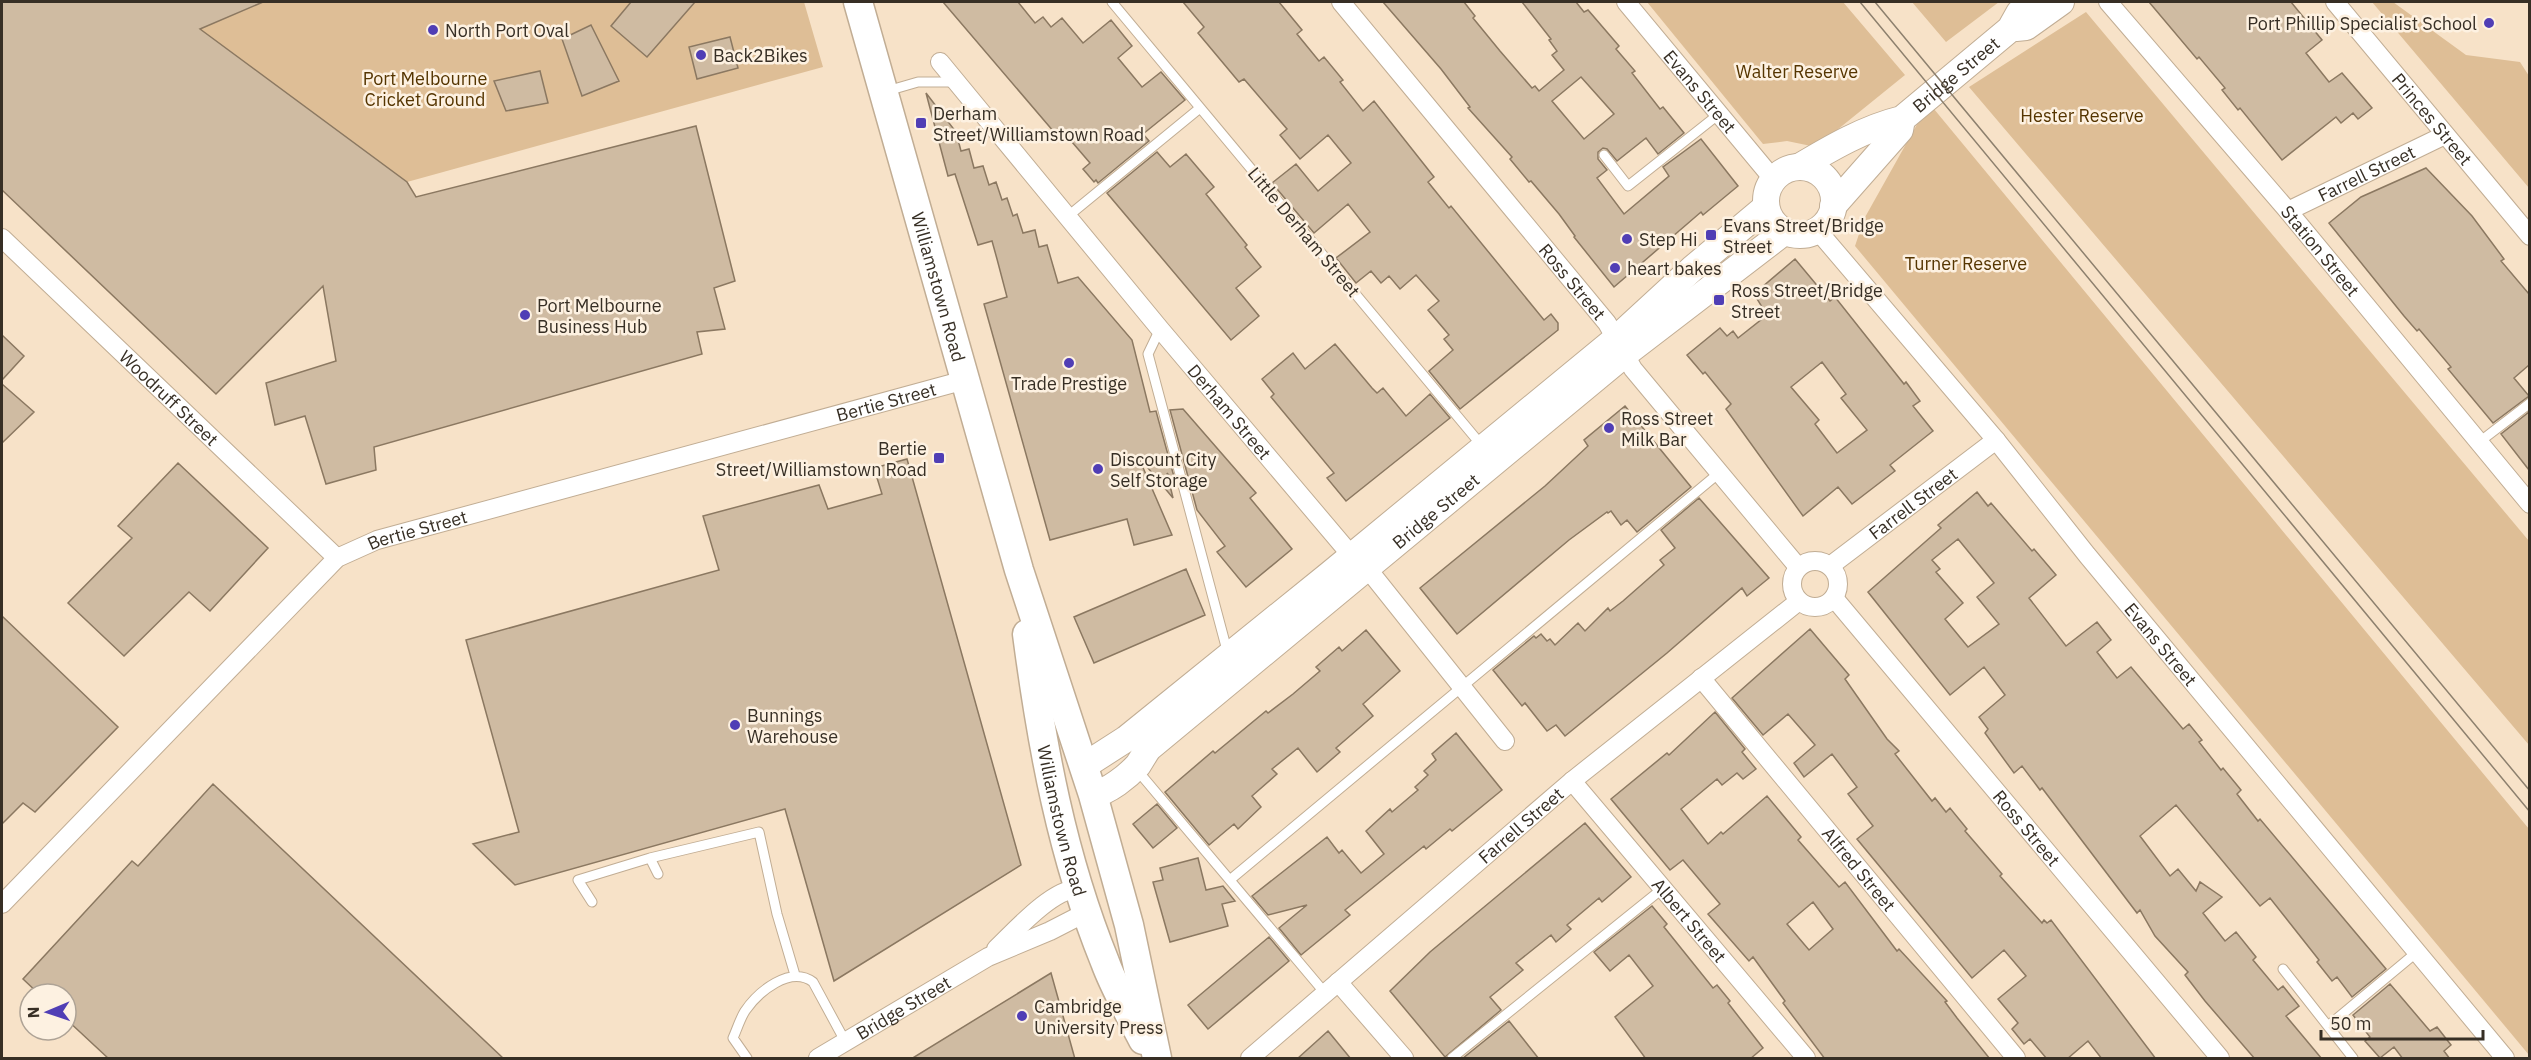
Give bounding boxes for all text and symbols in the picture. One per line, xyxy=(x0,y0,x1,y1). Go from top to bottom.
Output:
place label: Port Phillip Specialist School xyxy=(2247,12,2477,35)
marker: Port Phillip Specialist School xyxy=(2482,16,2496,30)
place label: North Port Oval xyxy=(445,19,569,42)
marker: North Port Oval xyxy=(426,23,440,37)
street label: Bridge Street xyxy=(1908,31,2004,117)
place label: Back2Bikes xyxy=(713,44,808,67)
street label: Evans Street xyxy=(1659,45,1741,138)
marker: Back2Bikes xyxy=(694,48,708,62)
park label: Walter Reserve xyxy=(1736,60,1858,83)
park label: Port Melbourne Cricket Ground xyxy=(363,67,487,111)
street label: Princes Street xyxy=(2387,68,2477,170)
place label: Derham Street/Williamstown Road xyxy=(933,102,1144,146)
park label: Hester Reserve xyxy=(2020,104,2144,127)
marker: Derham Street/Williamstown Road xyxy=(914,116,928,130)
street label: Farrell Street xyxy=(2314,140,2419,206)
street label: Little Derham Street xyxy=(1243,162,1365,302)
street label: Station Street xyxy=(2276,200,2365,301)
street label: Williamstown Road xyxy=(907,209,971,364)
place label: Evans Street/Bridge Street xyxy=(1723,214,1884,258)
place label: Step Hi xyxy=(1639,228,1698,251)
marker: Evans Street/Bridge Street xyxy=(1704,228,1718,242)
marker: Step Hi xyxy=(1620,232,1634,246)
street label: Ross Street xyxy=(1534,239,1611,324)
park label: Turner Reserve xyxy=(1905,252,2027,275)
place label: heart bakes xyxy=(1627,257,1722,280)
marker: heart bakes xyxy=(1608,261,1622,275)
place label: Ross Street/Bridge Street xyxy=(1731,279,1883,323)
marker: Ross Street/Bridge Street xyxy=(1712,293,1726,307)
place label: Port Melbourne Business Hub xyxy=(537,294,662,338)
marker: Port Melbourne Business Hub xyxy=(518,308,532,322)
street label: Woodruff Street xyxy=(115,345,223,450)
marker: Trade Prestige xyxy=(1062,356,1076,370)
street label: Derham Street xyxy=(1183,359,1277,464)
place label: Trade Prestige xyxy=(1011,372,1127,395)
street label: Bertie Street xyxy=(833,377,939,426)
place label: Ross Street Milk Bar xyxy=(1621,407,1713,451)
marker: Ross Street Milk Bar xyxy=(1602,421,1616,435)
place label: Bertie Street/Williamstown Road xyxy=(716,437,927,481)
place label: Discount City Self Storage xyxy=(1110,448,1216,492)
marker: Bertie Street/Williamstown Road xyxy=(932,451,946,465)
marker: Discount City Self Storage xyxy=(1091,462,1105,476)
street label: Farrell Street xyxy=(1864,462,1962,544)
street label: Bridge Street xyxy=(1387,468,1484,554)
street label: Bertie Street xyxy=(363,505,470,555)
street label: Evans Street xyxy=(2120,598,2202,690)
place label: Bunnings Warehouse xyxy=(747,704,838,748)
marker: Bunnings Warehouse xyxy=(728,718,742,732)
street label: Williamstown Road xyxy=(1033,743,1092,899)
street label: Farrell Street xyxy=(1473,782,1568,868)
street label: Ross Street xyxy=(1988,785,2065,871)
street label: Alfred Street xyxy=(1818,822,1901,916)
street label: Albert Street xyxy=(1647,873,1732,967)
street label: Bridge Street xyxy=(852,970,955,1044)
north arrow xyxy=(18,982,78,1042)
place label: Cambridge University Press xyxy=(1034,995,1164,1039)
scale bar xyxy=(2321,1003,2483,1041)
text: N xyxy=(23,1006,43,1019)
marker: Cambridge University Press xyxy=(1015,1009,1029,1023)
text: 50 m xyxy=(2330,1012,2372,1035)

